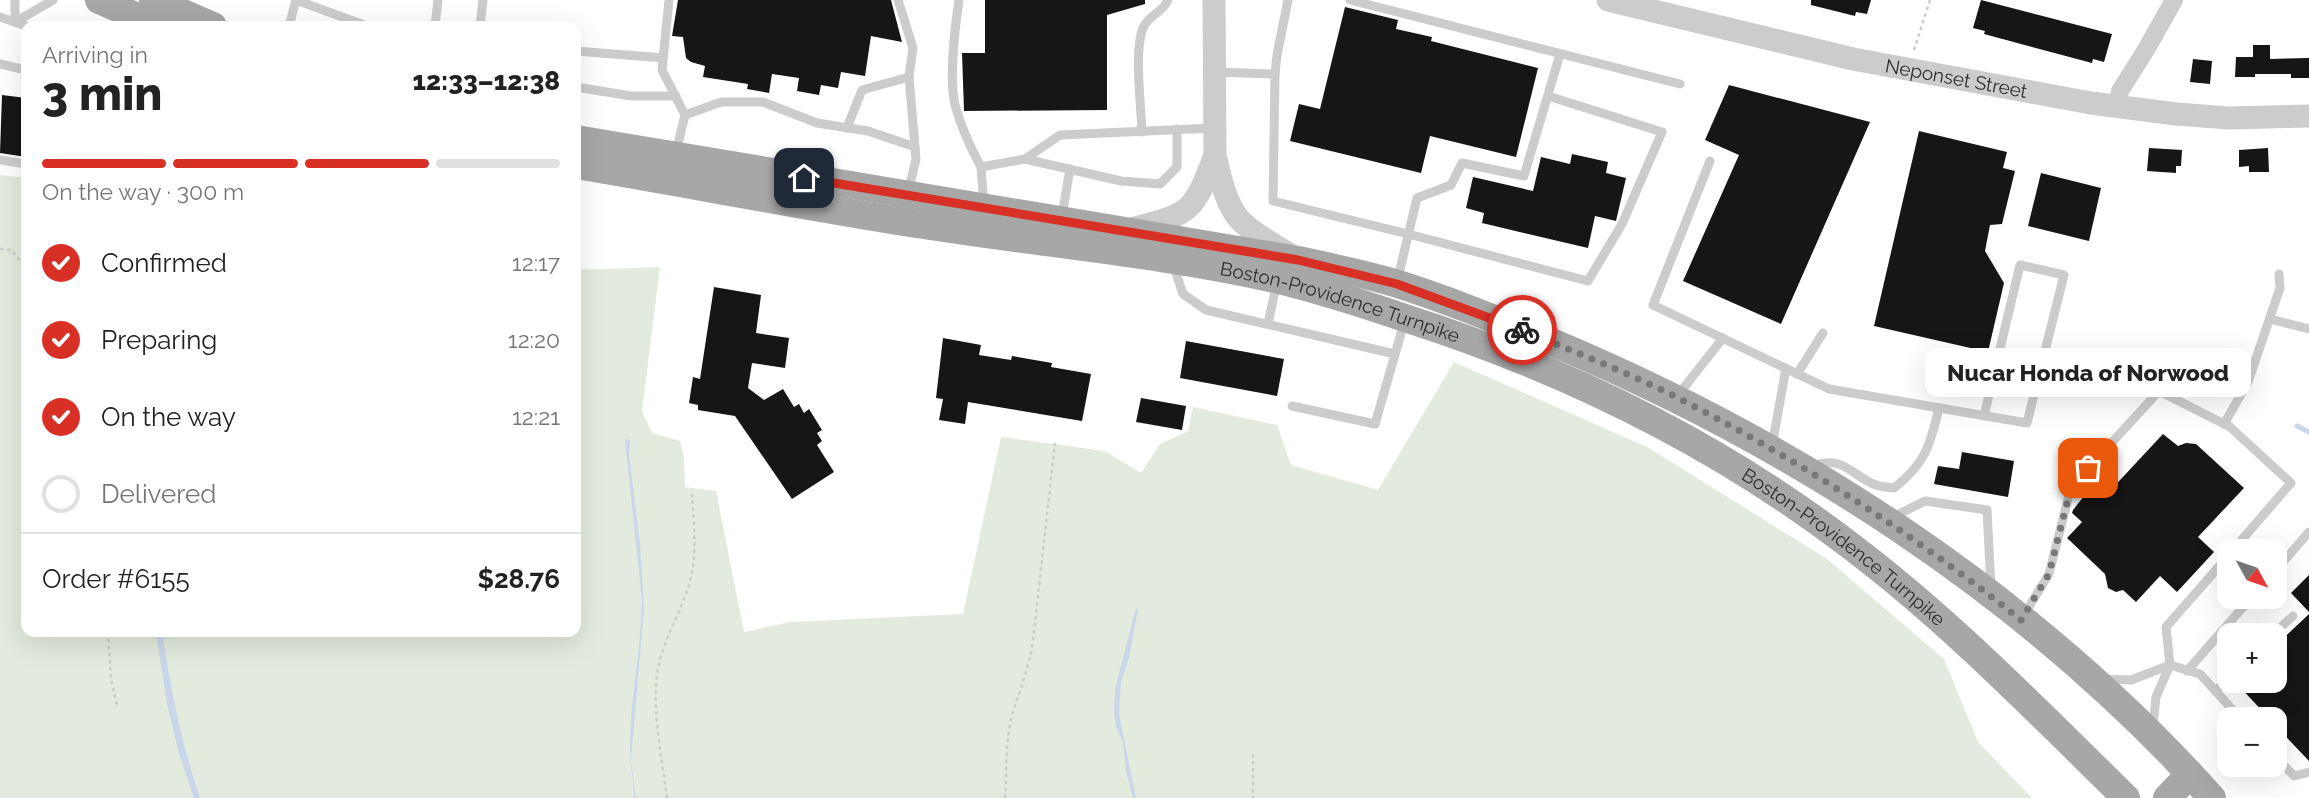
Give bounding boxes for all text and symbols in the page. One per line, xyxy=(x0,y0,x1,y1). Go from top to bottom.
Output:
text: Arriving in xyxy=(42,41,148,68)
street label: Neponset Street xyxy=(1883,54,2030,102)
text: 12:33–12:38 xyxy=(413,66,560,96)
text: 3 min xyxy=(42,67,162,121)
pin xyxy=(774,148,834,208)
icon: home xyxy=(785,159,823,197)
text: On the way · 300 m xyxy=(42,178,244,205)
icon: check xyxy=(42,244,80,282)
text: Confirmed xyxy=(101,248,227,278)
text: 12:17 xyxy=(512,249,560,276)
street label: Boston-Providence Turnpike xyxy=(1218,257,1463,347)
courier xyxy=(1487,295,1557,365)
icon: bike xyxy=(1503,311,1541,349)
icon: check xyxy=(42,321,80,359)
text: Preparing xyxy=(101,325,217,355)
text: 12:20 xyxy=(508,326,560,353)
callout: Nucar Honda of Norwood xyxy=(1925,349,2251,398)
text: Nucar Honda of Norwood xyxy=(1947,359,2229,386)
icon: check xyxy=(42,398,80,436)
text: On the way xyxy=(101,402,236,432)
text: 12:21 xyxy=(512,403,560,430)
pin xyxy=(2058,438,2118,498)
icon: bag xyxy=(2069,449,2107,487)
street label: Boston-Providence Turnpike xyxy=(1738,463,1950,630)
text: Delivered xyxy=(101,479,216,509)
north arrow xyxy=(2217,539,2287,609)
map controls xyxy=(2217,539,2287,777)
text: Order #6155 xyxy=(42,564,190,594)
text: $28.76 xyxy=(477,564,560,594)
button: + xyxy=(2217,623,2287,693)
button: − xyxy=(2217,707,2287,777)

